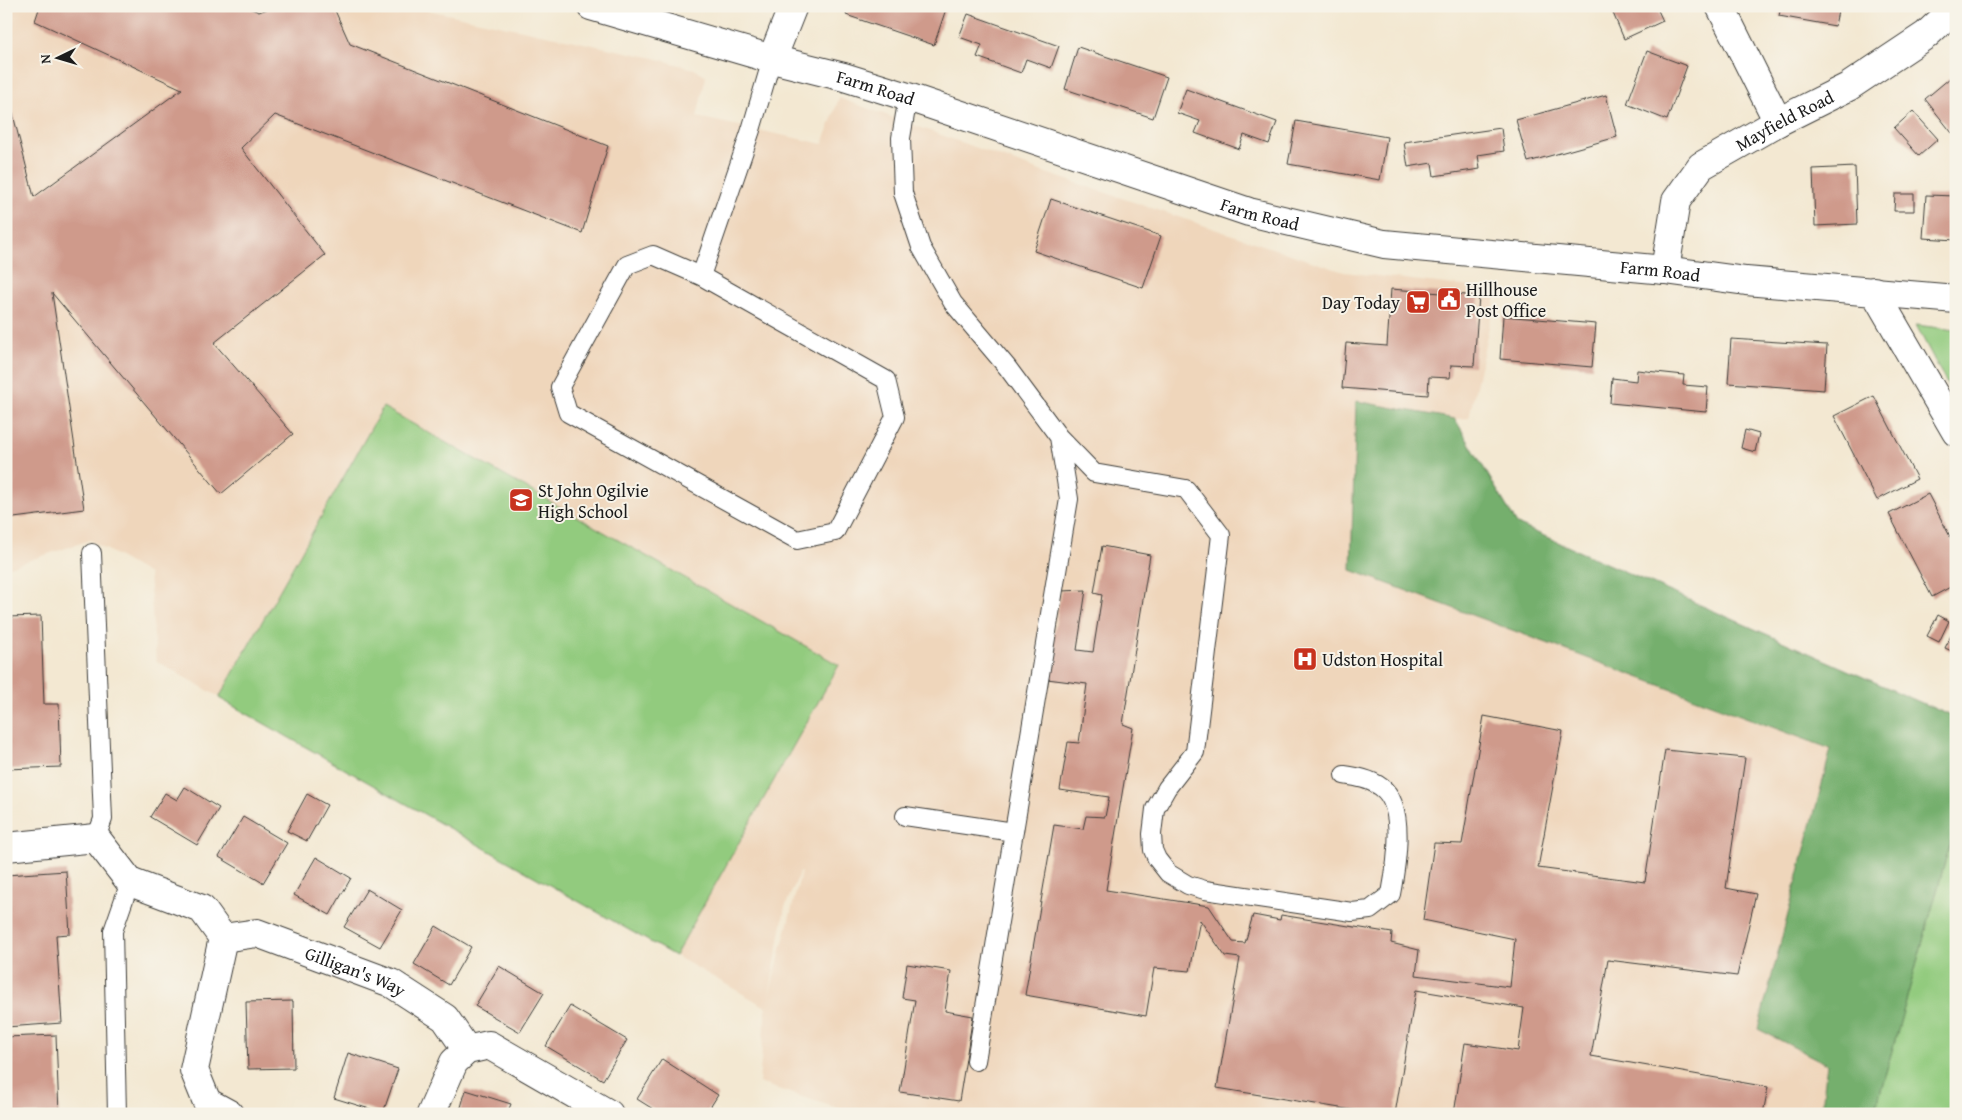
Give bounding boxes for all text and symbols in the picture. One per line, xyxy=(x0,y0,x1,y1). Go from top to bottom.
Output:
north arrow xyxy=(32,32,82,82)
text: N xyxy=(35,53,55,65)
street label: Farm Road xyxy=(834,62,919,112)
street label: Mayfield Road xyxy=(1730,83,1838,157)
street label: Farm Road xyxy=(1217,190,1303,237)
street label: Farm Road xyxy=(1619,252,1702,288)
place label: Hillhouse Post Office xyxy=(1466,276,1546,324)
public building icon: Hillhouse Post Office xyxy=(1436,286,1462,312)
place label: Day Today xyxy=(1322,289,1400,316)
supermarket icon: Day Today xyxy=(1405,289,1431,315)
place label: St John Ogilvie High School xyxy=(538,477,649,525)
school or university icon: St John Ogilvie High School xyxy=(508,487,534,513)
hospital icon: Udston Hospital xyxy=(1292,646,1318,672)
place label: Udston Hospital xyxy=(1322,646,1443,673)
street label: Gilligan's Way xyxy=(301,939,412,1003)

